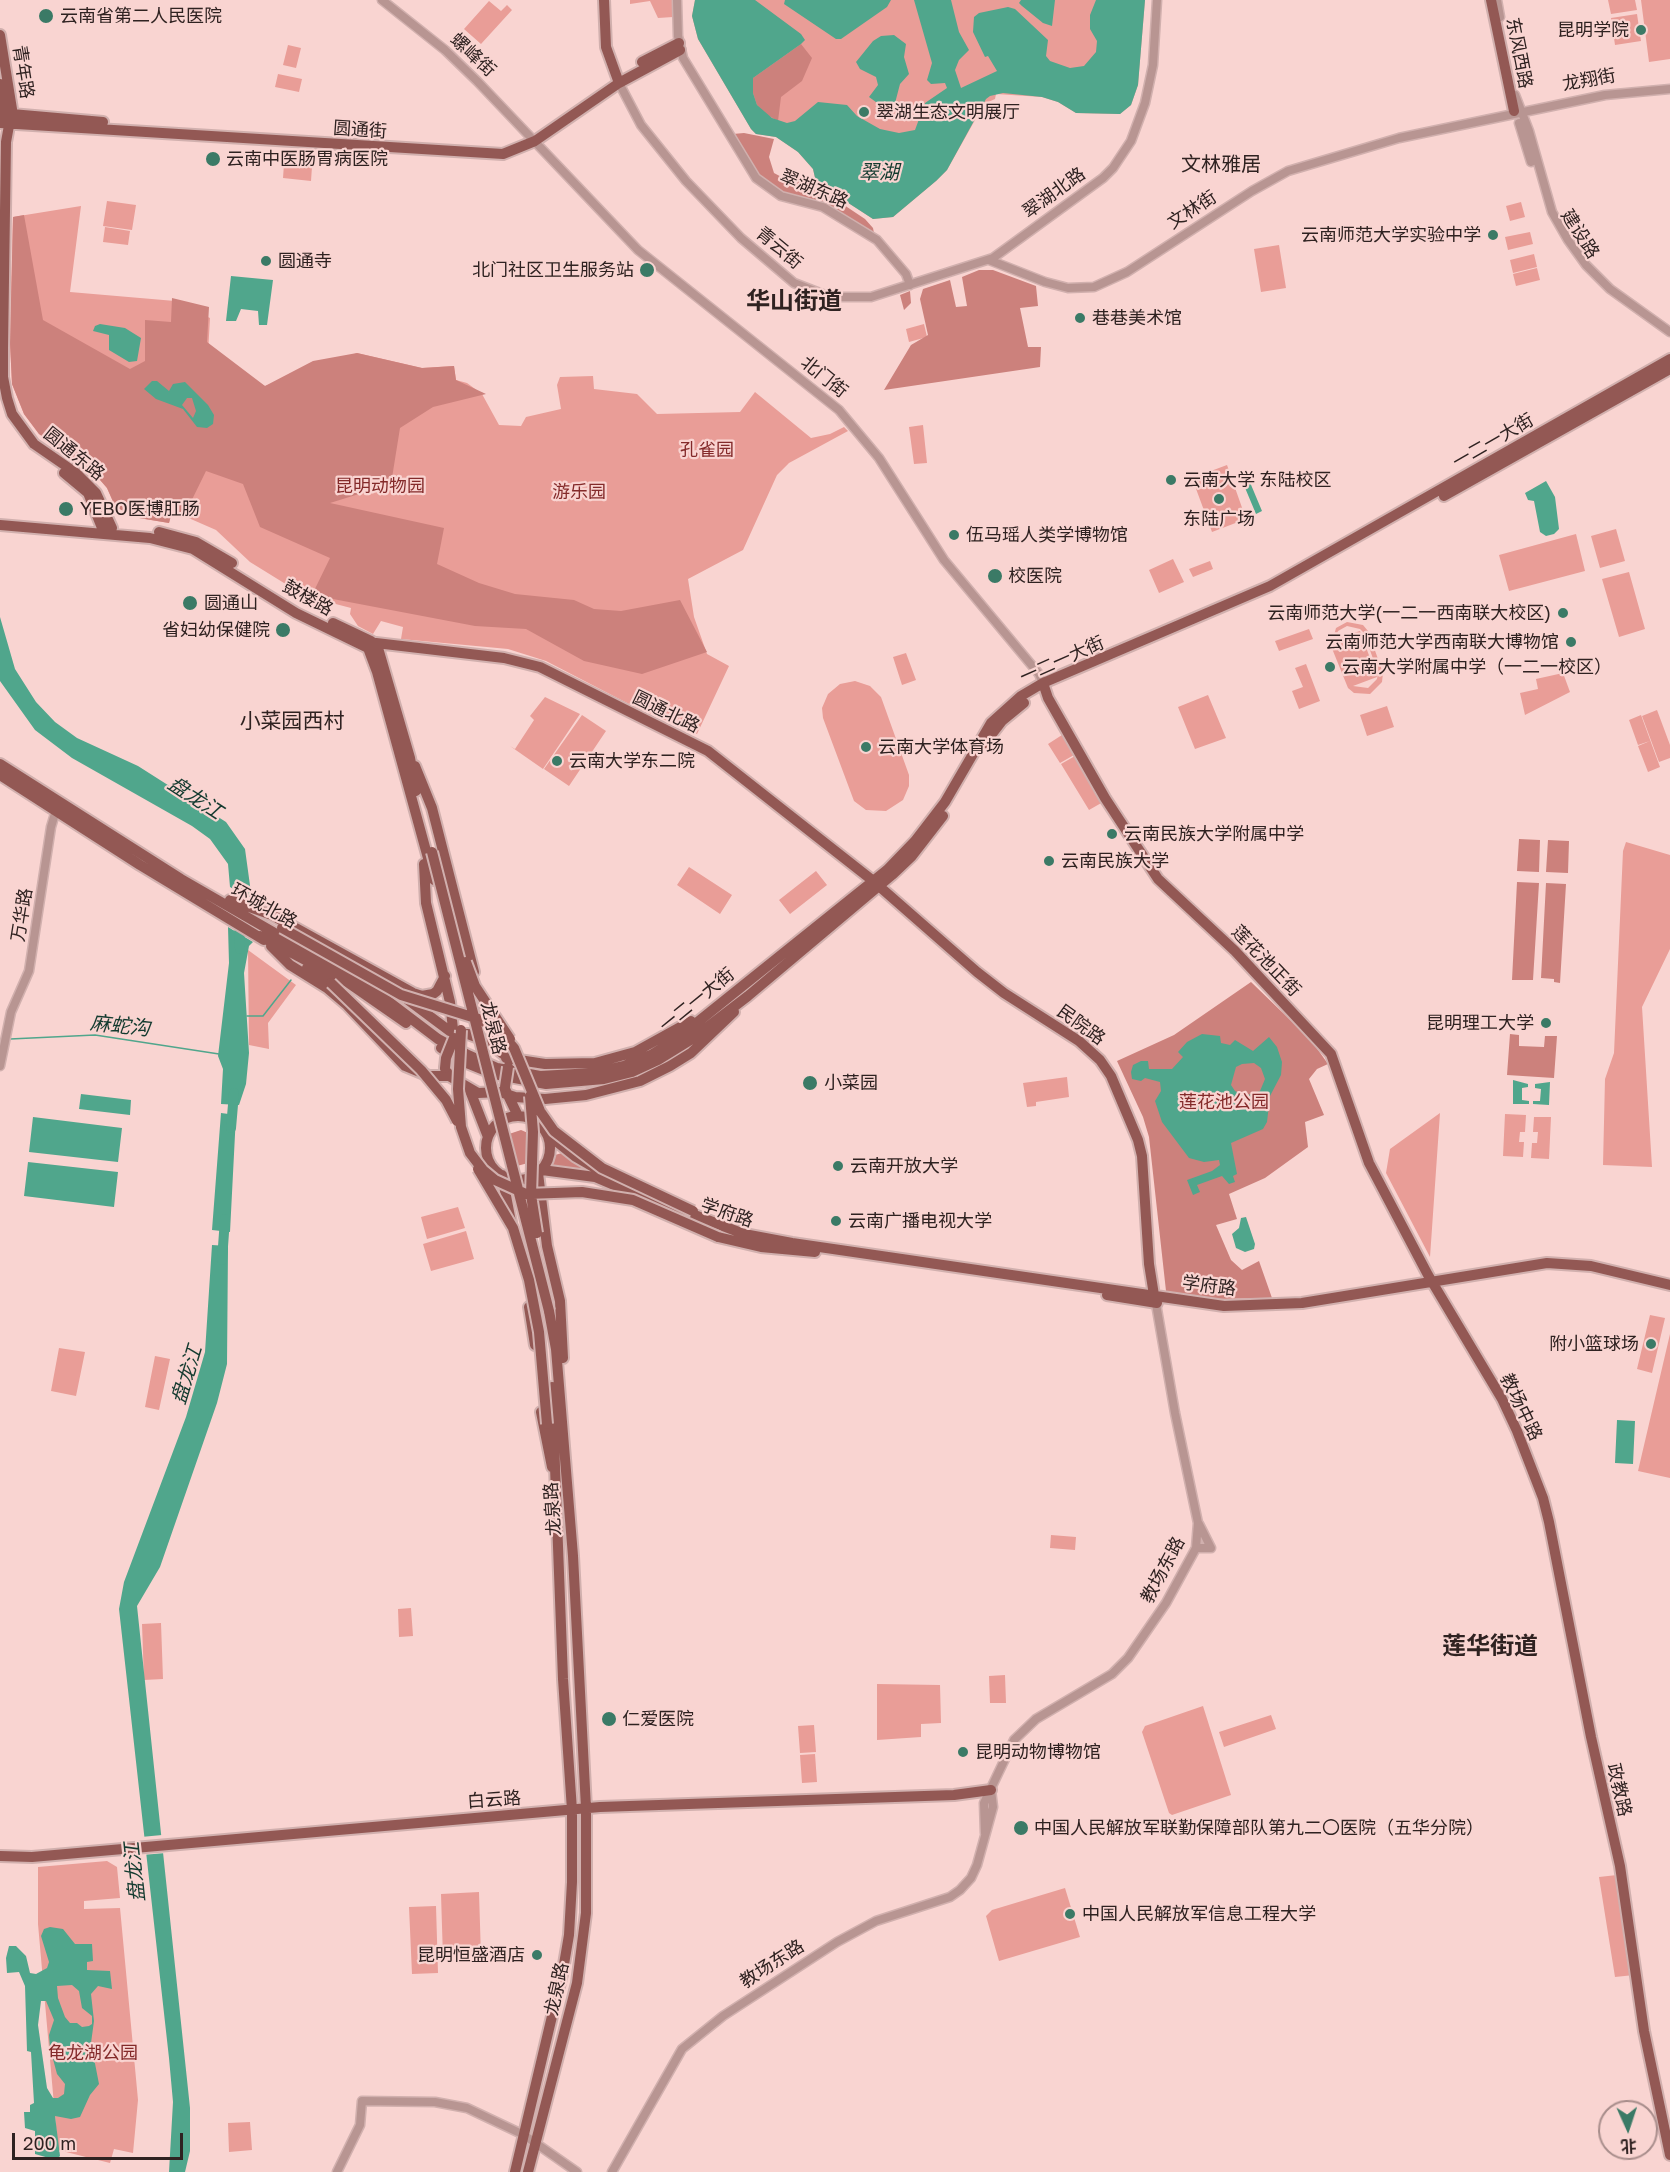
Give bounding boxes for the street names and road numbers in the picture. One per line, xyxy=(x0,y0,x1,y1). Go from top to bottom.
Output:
street label: 东风西路 xyxy=(1502,16,1536,90)
street label: 螺峰街 xyxy=(446,29,500,81)
street label: 青年路 xyxy=(8,44,38,100)
street label: 龙翔街 xyxy=(1561,65,1617,95)
street label: 圆通街 xyxy=(332,117,388,143)
street label: 翠湖北路 xyxy=(1019,163,1089,223)
street label: 翠湖东路 xyxy=(777,165,851,213)
street label: 文林街 xyxy=(1163,186,1221,234)
street label: 建设路 xyxy=(1556,205,1604,263)
street label: 青云街 xyxy=(751,222,807,274)
street label: 北门街 xyxy=(796,352,852,402)
street label: 一二一大街 xyxy=(1449,409,1537,473)
street label: 圆通东路 xyxy=(39,423,109,485)
street label: 鼓楼路 xyxy=(279,575,337,621)
street label: 一二一大街 xyxy=(1016,632,1108,688)
street label: 圆通北路 xyxy=(629,687,703,737)
street label: 环城北路 xyxy=(227,879,301,933)
street label: 万华路 xyxy=(7,887,37,943)
street label: 莲花池正街 xyxy=(1227,921,1305,1001)
street label: 一二一大街 xyxy=(655,963,739,1037)
street label: 龙泉路 xyxy=(476,999,510,1057)
street label: 民院路 xyxy=(1053,1000,1109,1050)
street label: 学府路 xyxy=(698,1194,756,1232)
street label: 学府路 xyxy=(1181,1272,1237,1300)
street label: 教场中路 xyxy=(1496,1370,1546,1444)
street label: 龙泉路 xyxy=(540,1481,566,1537)
street label: 教场东路 xyxy=(1137,1533,1189,1607)
street label: 政教路 xyxy=(1602,1761,1636,1819)
street label: 白云路 xyxy=(466,1787,522,1813)
street label: 教场东路 xyxy=(736,1935,808,1993)
street label: 龙泉路 xyxy=(541,1960,573,2018)

